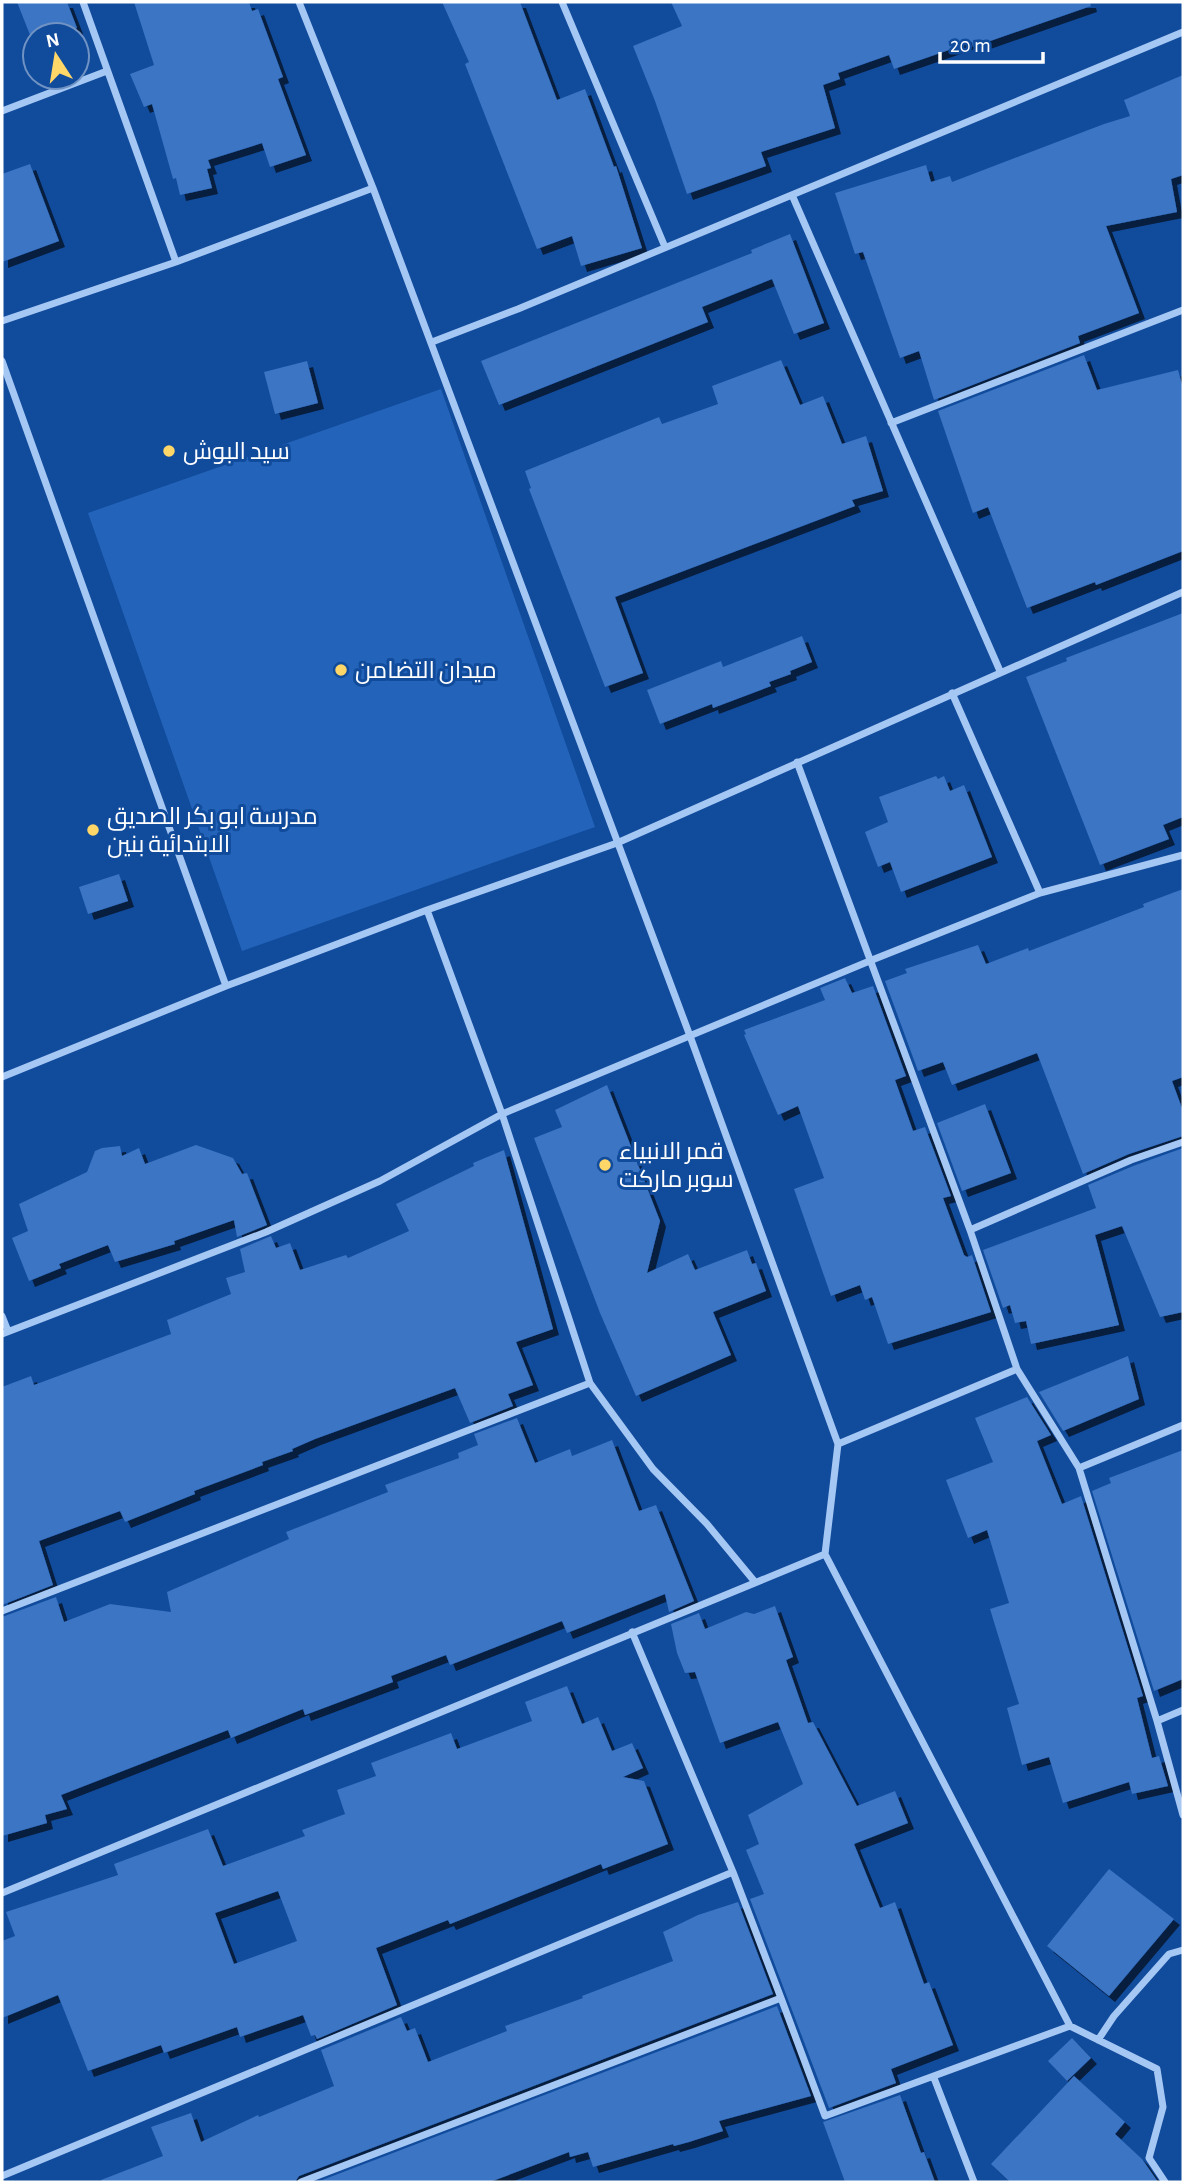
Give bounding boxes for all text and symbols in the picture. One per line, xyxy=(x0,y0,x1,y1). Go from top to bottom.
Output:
north arrow xyxy=(21,21,91,91)
scale bar xyxy=(940,21,1043,65)
text: N xyxy=(44,30,61,52)
text: 20 m xyxy=(950,35,991,56)
place label: سيد البوش xyxy=(183,439,290,465)
marker: سيد البوش xyxy=(161,443,177,459)
place label: ميدان التضامن xyxy=(355,659,497,684)
marker: ميدان التضامن xyxy=(333,662,349,678)
place label: مدرسة ابو بكر الصديق الابتدائية بنين xyxy=(107,805,318,858)
marker: مدرسة ابو بكر الصديق الابتدائية بنين xyxy=(85,822,101,838)
place label: قمر الانبياء سوبر ماركت xyxy=(619,1140,734,1192)
marker: قمر الانبياء سوبر ماركت xyxy=(597,1157,613,1173)

